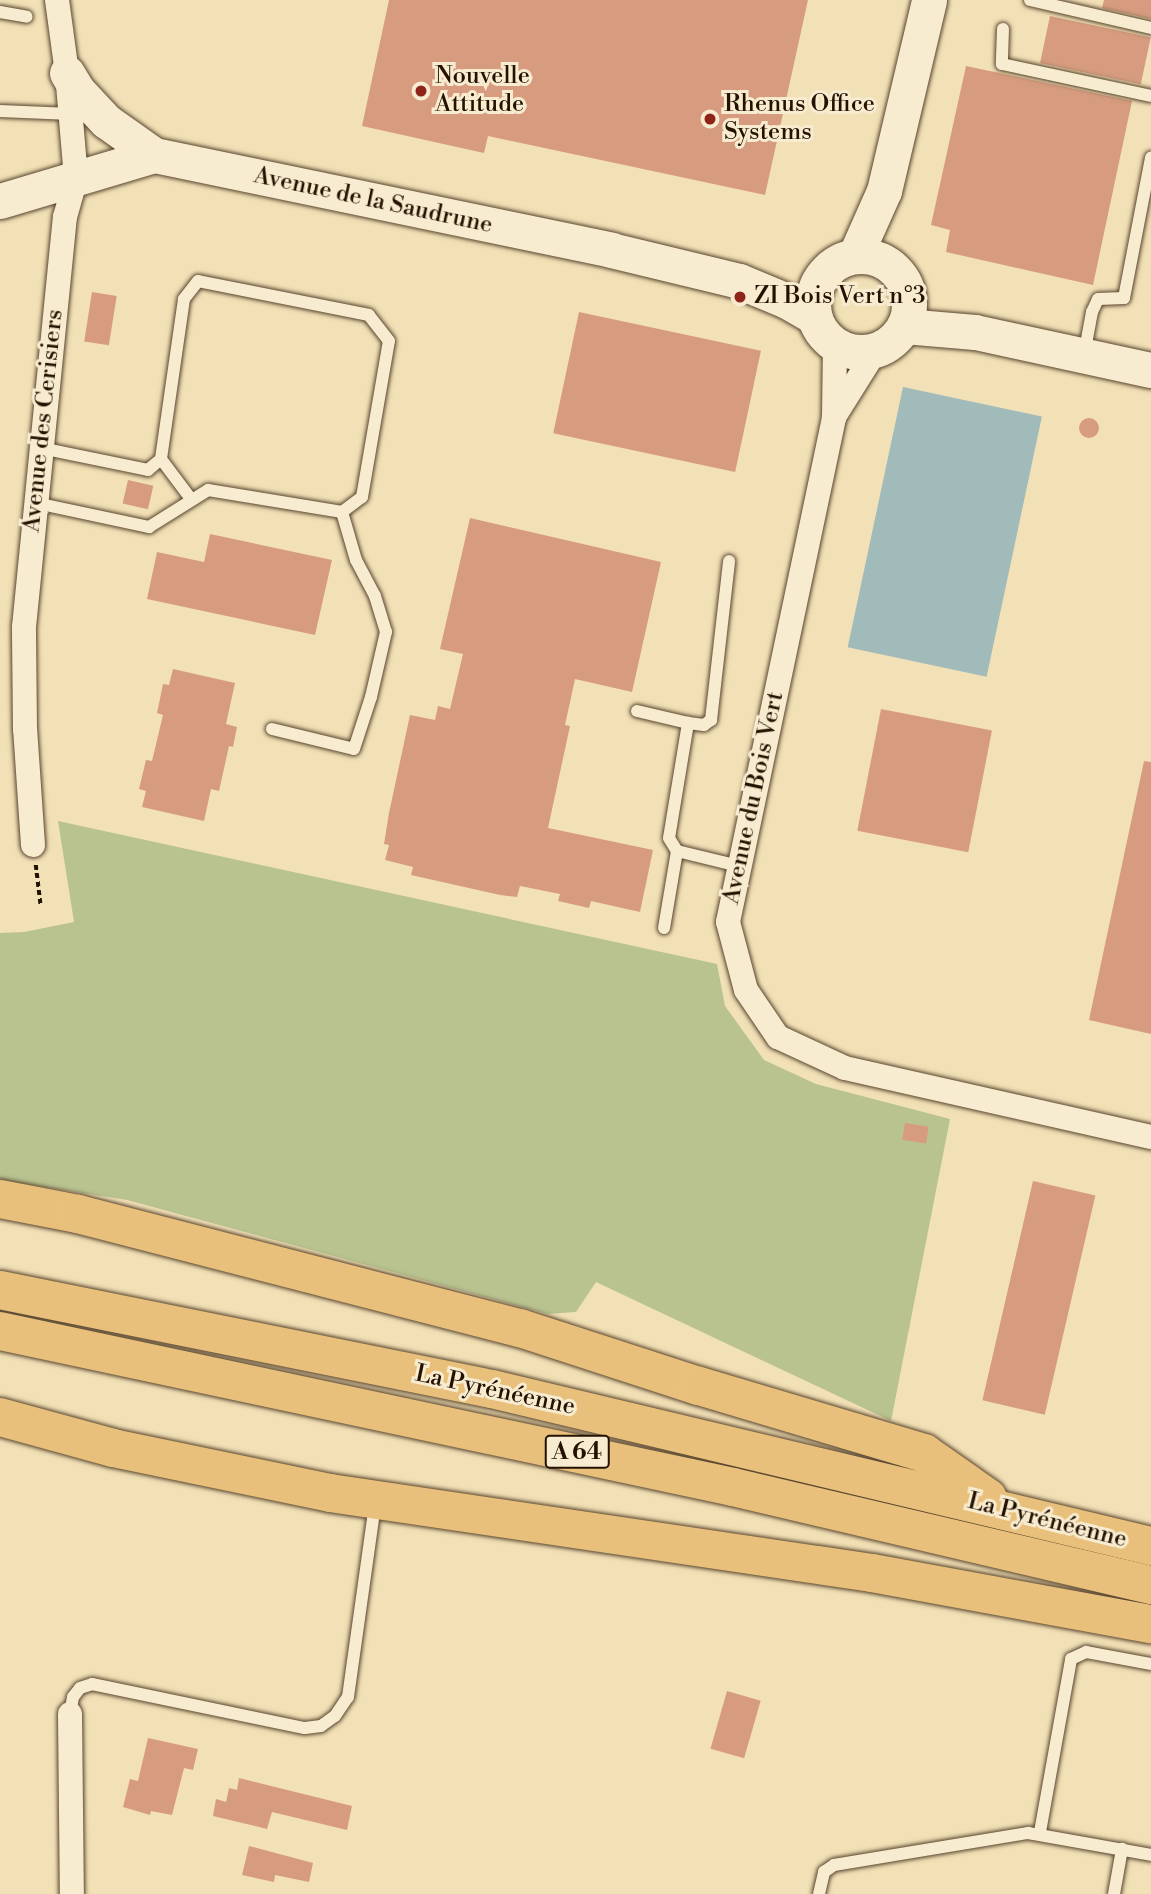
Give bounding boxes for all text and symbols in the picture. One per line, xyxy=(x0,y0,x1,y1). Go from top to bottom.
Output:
place label: Nouvelle Attitude xyxy=(435,63,530,119)
marker: Nouvelle Attitude xyxy=(413,83,429,99)
place label: Rhenus Office Systems xyxy=(724,91,875,147)
marker: Rhenus Office Systems xyxy=(702,111,718,127)
street label: Avenue de la Saudrune xyxy=(251,162,495,240)
place label: ZI Bois Vert n°3 xyxy=(754,283,925,311)
marker: ZI Bois Vert n°3 xyxy=(732,289,748,305)
street label: Avenue des Cerisiers xyxy=(18,308,70,534)
street label: Avenue du Bois Vert xyxy=(717,689,791,907)
street label: La Pyrénéenne xyxy=(412,1360,578,1422)
road number: A 64 xyxy=(544,1432,610,1471)
street label: La Pyrénéenne xyxy=(964,1487,1130,1555)

